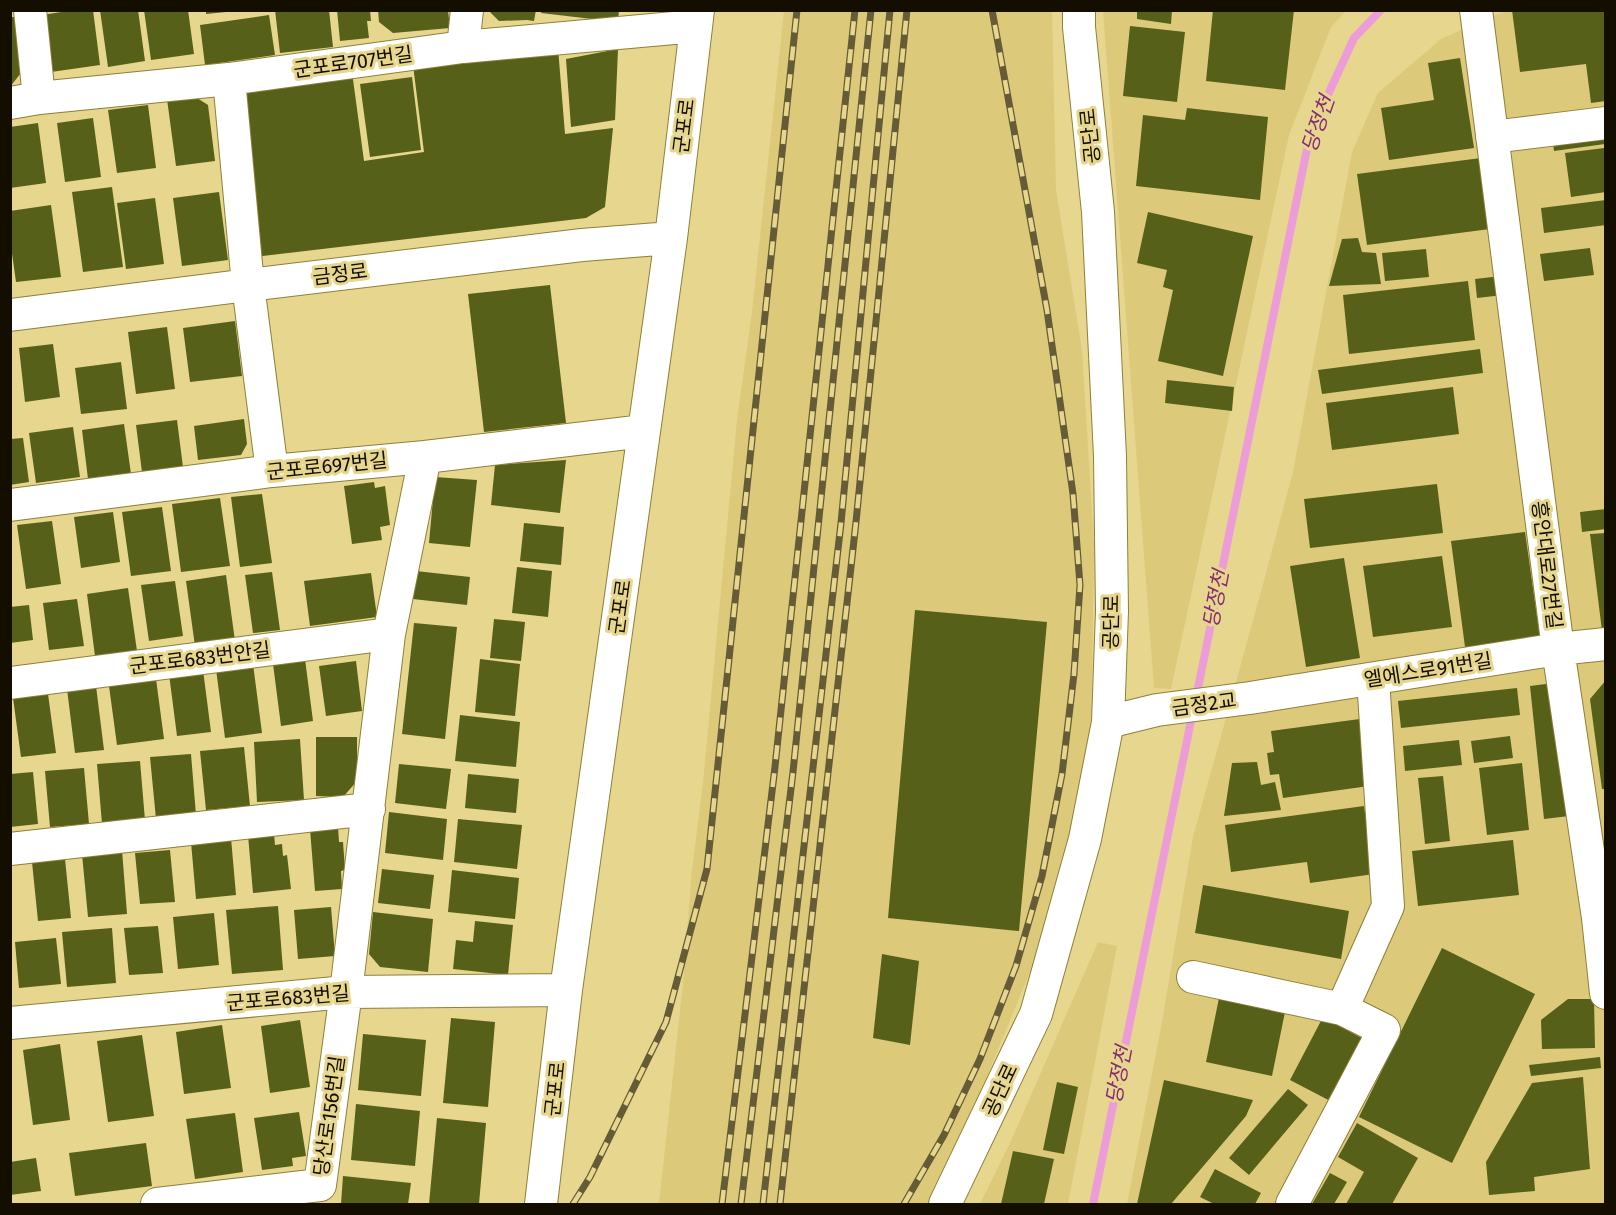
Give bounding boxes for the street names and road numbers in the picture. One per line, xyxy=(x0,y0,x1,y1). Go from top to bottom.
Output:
street label: 군포로707번길 xyxy=(292,42,414,82)
street label: 군포로 xyxy=(669,97,699,155)
street label: 공단로 xyxy=(1075,107,1105,165)
street label: 금정로 xyxy=(311,259,369,289)
street label: 군포로697번길 xyxy=(265,448,389,484)
street label: 흥안대로27번길 xyxy=(1527,500,1567,630)
street label: 군포로 xyxy=(604,578,636,636)
street label: 공단로 xyxy=(1099,594,1123,650)
street label: 군포로683번안길 xyxy=(128,637,272,679)
street label: 엘에스로91번길 xyxy=(1362,648,1494,692)
street label: 금정2교 xyxy=(1170,688,1238,720)
street label: 군포로683번길 xyxy=(225,981,351,1015)
street label: 당산로156번길 xyxy=(309,1054,349,1178)
street label: 군포로 xyxy=(540,1060,570,1118)
street label: 공단로 xyxy=(977,1060,1023,1120)

